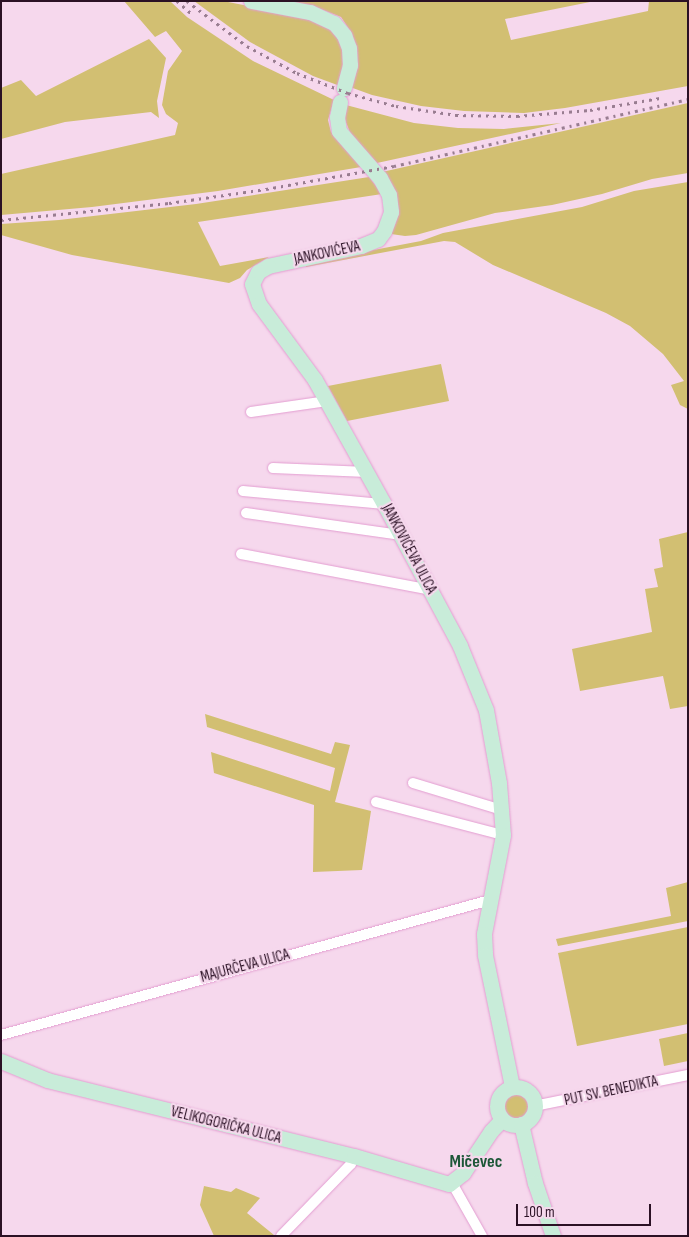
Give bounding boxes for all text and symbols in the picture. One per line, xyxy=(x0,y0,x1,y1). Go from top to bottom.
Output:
street label: JANKOVIĆEVA xyxy=(292,237,362,269)
street label: JANKOVIĆEVA ULICA xyxy=(378,501,440,597)
street label: MAJURČEVA ULICA xyxy=(199,946,291,986)
street label: PUT SV. BENEDIKTA xyxy=(563,1072,659,1110)
street label: VELIKOGORIČKA ULICA xyxy=(169,1103,283,1147)
district label: Mičevec xyxy=(450,1151,502,1173)
scale bar xyxy=(519,1194,654,1226)
text: 100 m xyxy=(524,1203,555,1222)

